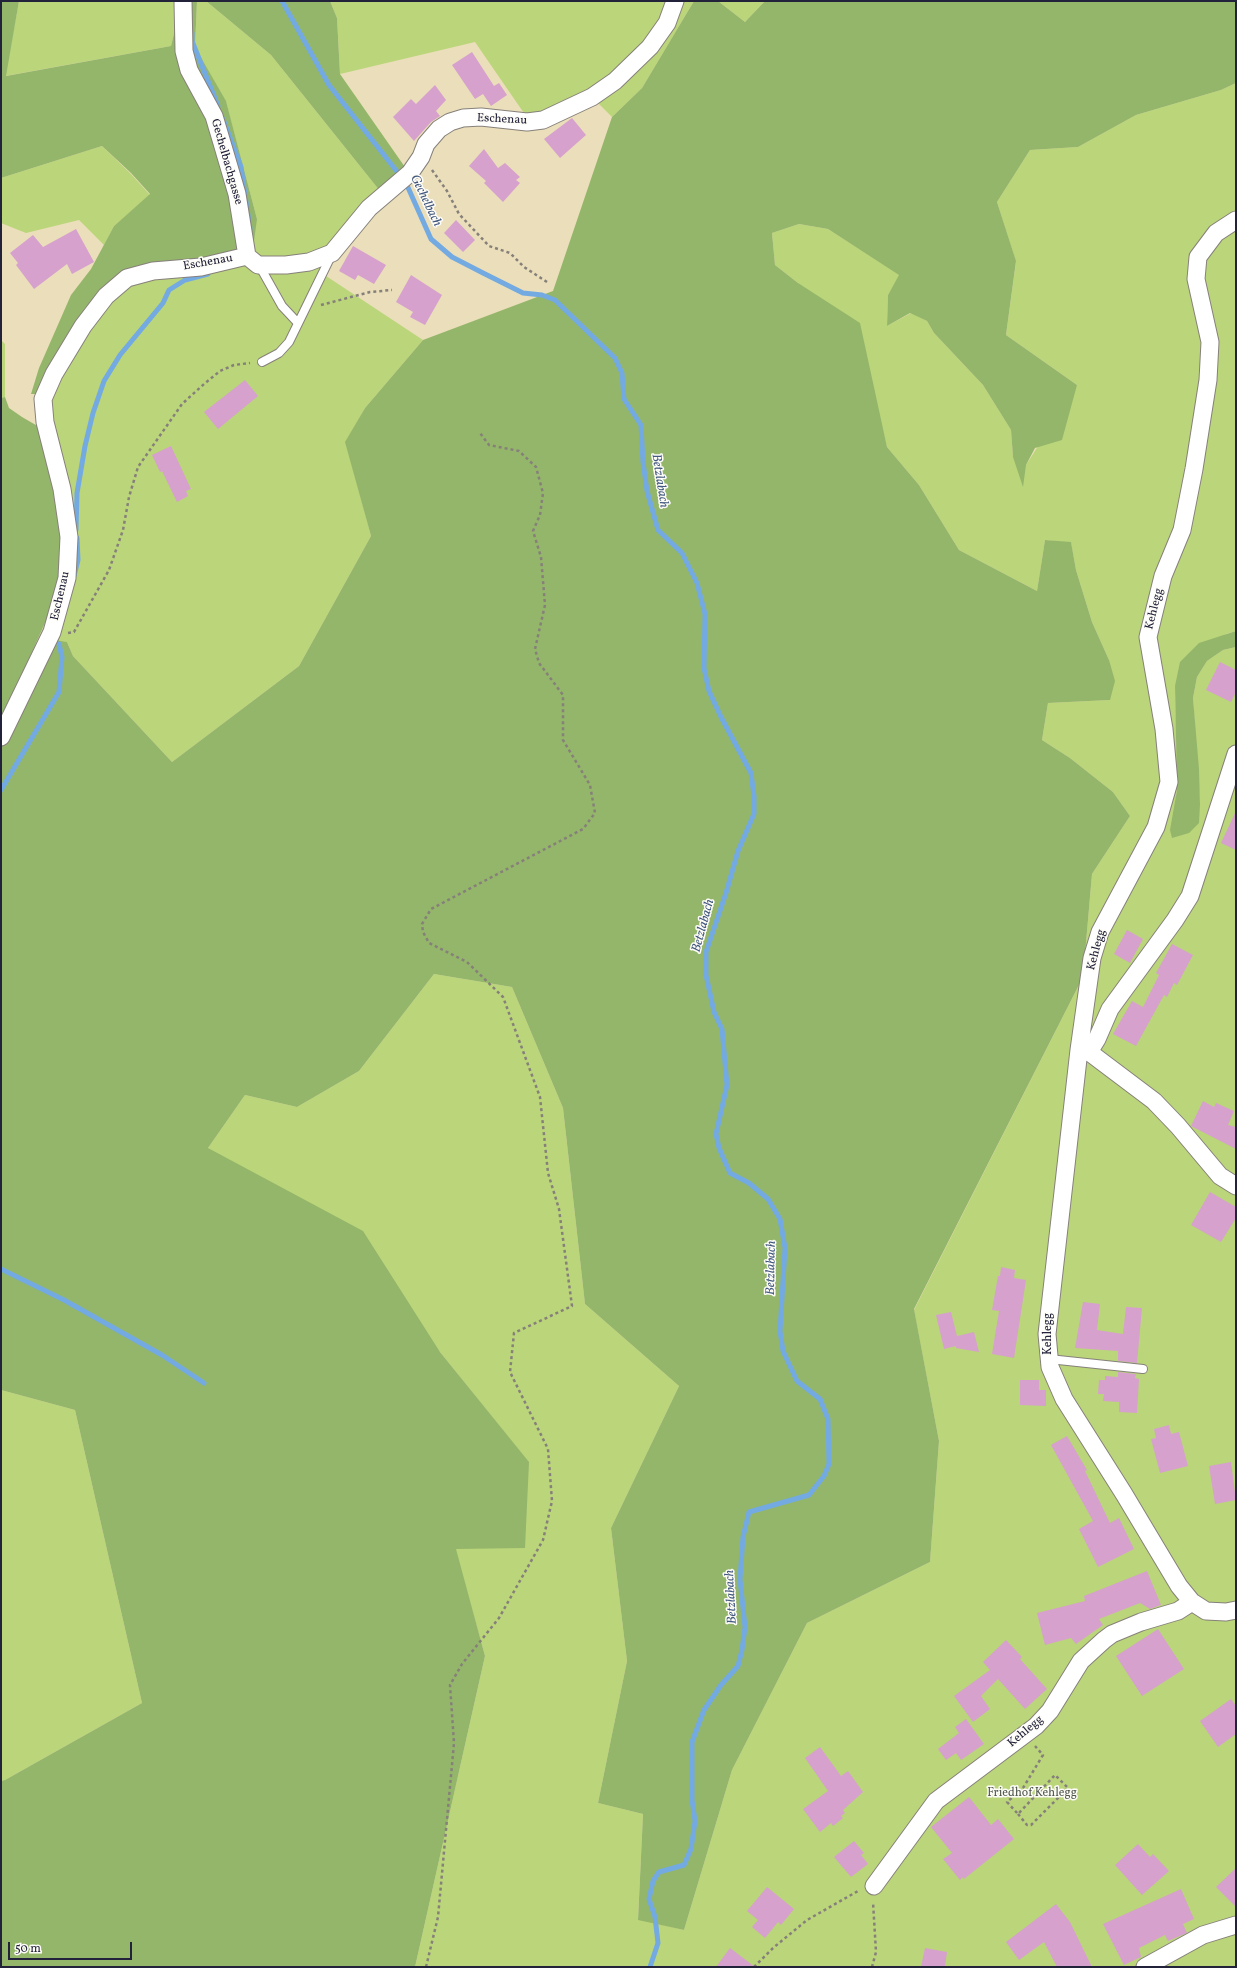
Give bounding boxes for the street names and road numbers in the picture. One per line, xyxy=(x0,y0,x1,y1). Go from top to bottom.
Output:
street label: Eschenau xyxy=(477,111,527,129)
street label: Gechelbachgasse xyxy=(207,117,245,207)
street label: Eschenau xyxy=(182,252,234,274)
street label: Eschenau xyxy=(48,570,74,622)
street label: Kehlegg xyxy=(1143,587,1167,631)
street label: Kehlegg xyxy=(1085,928,1109,972)
street label: Kehlegg xyxy=(1042,1313,1056,1355)
street label: Kehlegg xyxy=(1005,1713,1047,1751)

